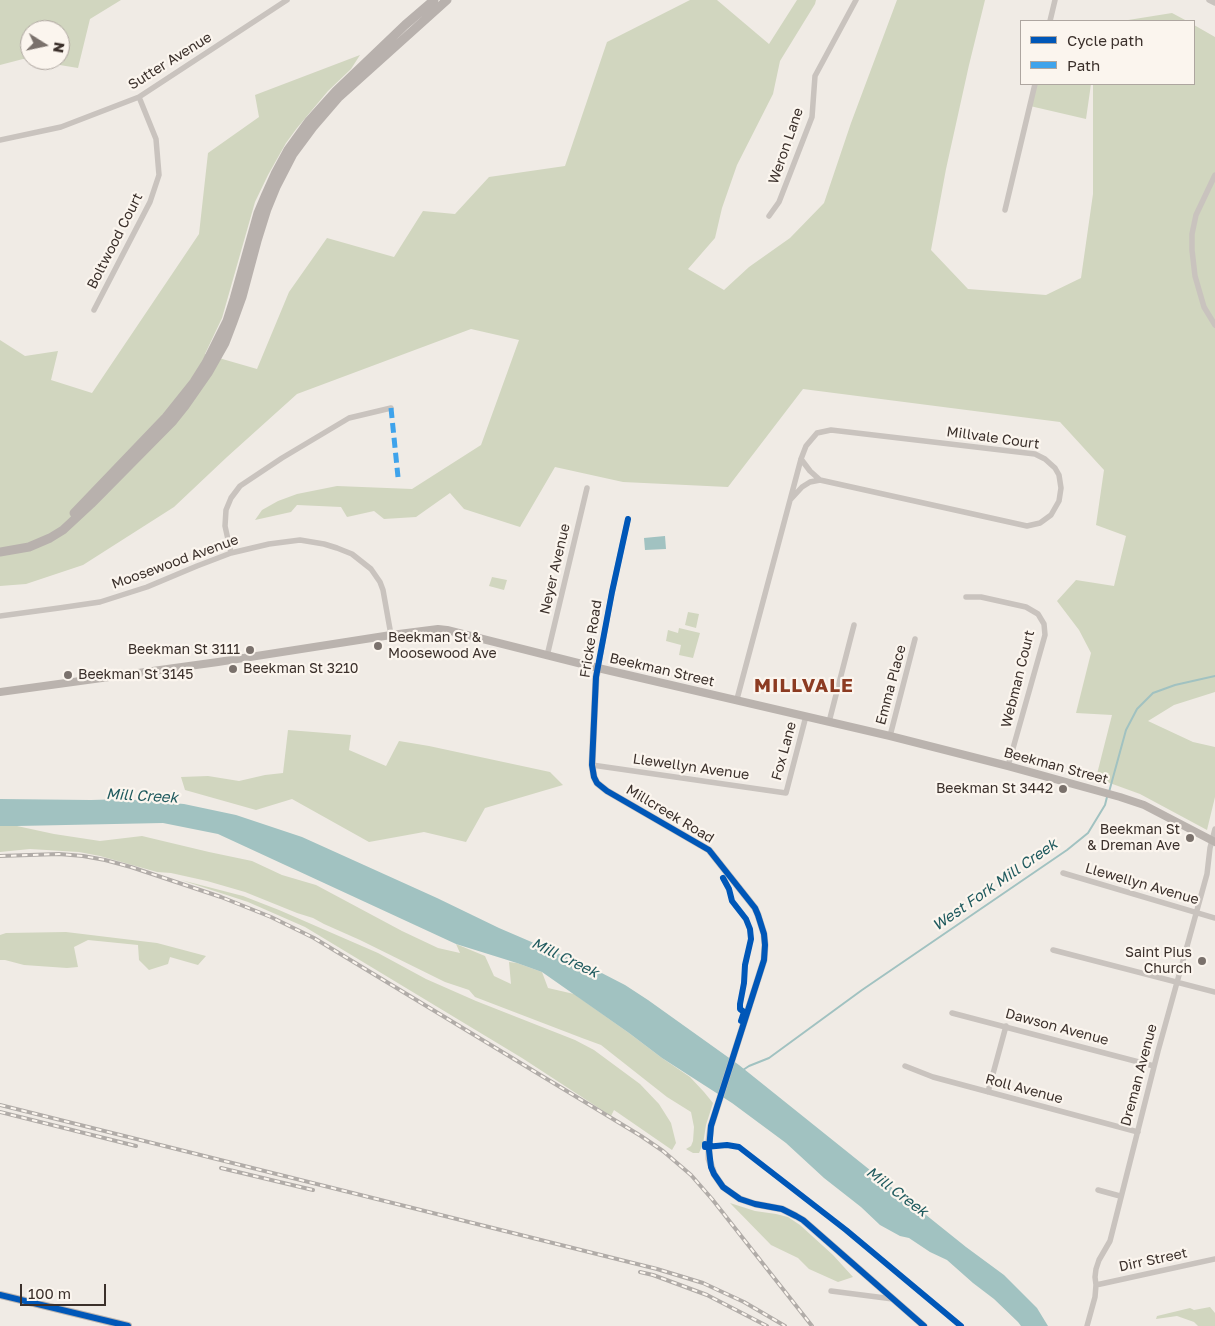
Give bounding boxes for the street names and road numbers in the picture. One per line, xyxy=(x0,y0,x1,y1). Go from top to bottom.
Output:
street label: Sutter Avenue xyxy=(125,29,215,93)
street label: Weron Lane xyxy=(765,106,807,186)
street label: Boltwood Court xyxy=(84,190,146,292)
street label: Millvale Court xyxy=(946,423,1040,453)
street label: Neyer Avenue xyxy=(536,522,574,616)
street label: Moosewood Avenue xyxy=(109,531,241,593)
street label: Fricke Road xyxy=(577,599,605,679)
street label: Webman Court xyxy=(998,629,1038,729)
street label: Emma Place xyxy=(872,643,910,727)
street label: Beekman Street xyxy=(608,650,716,690)
street label: Fox Lane xyxy=(768,720,800,782)
street label: Beekman Street xyxy=(1002,744,1110,788)
street label: Llewellyn Avenue xyxy=(632,751,750,783)
street label: Millcreek Road xyxy=(623,781,717,847)
street label: Llewellyn Avenue xyxy=(1083,860,1201,908)
street label: Dawson Avenue xyxy=(1004,1005,1110,1049)
street label: Dreman Avenue xyxy=(1117,1022,1161,1128)
street label: Roll Avenue xyxy=(983,1071,1065,1107)
street label: Dirr Street xyxy=(1117,1245,1189,1275)

